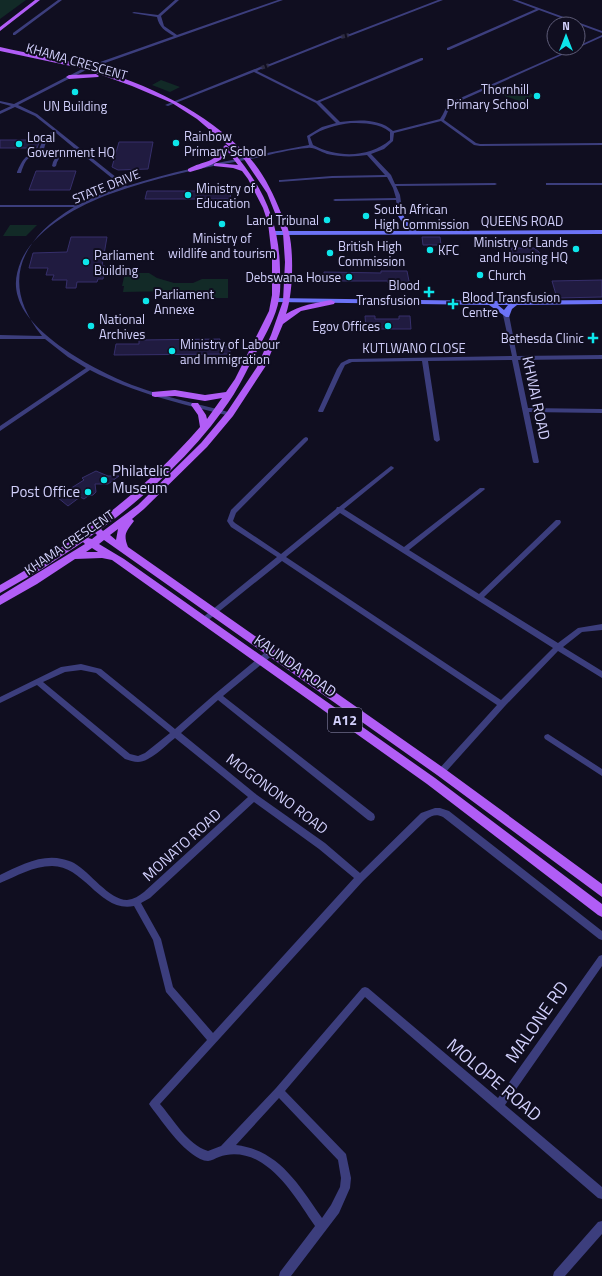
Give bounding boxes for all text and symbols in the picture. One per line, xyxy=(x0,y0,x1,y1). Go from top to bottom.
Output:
north arrow xyxy=(546,16,586,56)
text: N xyxy=(562,18,570,34)
street label: KHAMA CRESCENT xyxy=(24,37,130,85)
place label: Thornhill Primary School xyxy=(447,79,529,114)
marker: UN Building xyxy=(70,87,80,97)
marker: Thornhill Primary School xyxy=(532,91,542,101)
place label: UN Building xyxy=(43,96,107,116)
place label: Rainbow Primary School xyxy=(184,126,267,161)
place label: Local Government HQ xyxy=(27,127,115,162)
marker: Rainbow Primary School xyxy=(171,138,181,148)
marker: Local Government HQ xyxy=(14,139,24,149)
street label: STATE DRIVE xyxy=(69,163,143,209)
place label: Ministry of Education xyxy=(196,178,256,213)
marker: Ministry of Education xyxy=(183,190,193,200)
place label: South African High Commission xyxy=(374,199,469,234)
place label: Land Tribunal xyxy=(246,210,319,230)
marker: South African High Commission xyxy=(361,211,371,221)
street label: QUEENS ROAD xyxy=(481,211,563,231)
marker: Land Tribunal xyxy=(322,215,332,225)
marker: Ministry of wildlife and tourism xyxy=(217,219,227,229)
place label: Ministry of wildlife and tourism xyxy=(168,228,276,263)
place label: Ministry of Lands and Housing HQ xyxy=(473,232,568,267)
place label: British High Commission xyxy=(338,236,405,271)
place label: KFC xyxy=(438,240,459,260)
marker: Ministry of Lands and Housing HQ xyxy=(571,244,581,254)
place label: Parliament Building xyxy=(94,245,154,280)
marker: KFC xyxy=(425,245,435,255)
marker: British High Commission xyxy=(325,248,335,258)
marker: Parliament Building xyxy=(81,257,91,267)
place label: Church xyxy=(488,265,526,285)
place label: Debswana House xyxy=(245,267,341,287)
marker: Church xyxy=(475,270,485,280)
marker: Debswana House xyxy=(344,272,354,282)
place label: Blood Transfusion xyxy=(356,275,420,310)
place label: Parliament Annexe xyxy=(154,284,214,319)
marker: Blood Transfusion xyxy=(423,286,435,298)
place label: Blood Transfusion Centre xyxy=(462,287,560,322)
marker: Parliament Annexe xyxy=(141,296,151,306)
marker: Blood Transfusion Centre xyxy=(447,298,459,310)
place label: National Archives xyxy=(99,309,145,344)
place label: Egov Offices xyxy=(312,316,380,336)
marker: National Archives xyxy=(86,321,96,331)
marker: Egov Offices xyxy=(383,321,393,331)
place label: Bethesda Clinic xyxy=(501,328,584,348)
marker: Bethesda Clinic xyxy=(587,332,599,344)
place label: Ministry of Labour and Immigration xyxy=(180,334,280,369)
street label: KUTLWANO CLOSE xyxy=(362,338,466,358)
marker: Ministry of Labour and Immigration xyxy=(167,346,177,356)
street label: KHWAI ROAD xyxy=(516,354,557,442)
place label: Philatelic Museum xyxy=(112,459,169,499)
marker: Philatelic Museum xyxy=(99,475,109,485)
place label: Post Office xyxy=(11,480,80,503)
marker: Post Office xyxy=(83,487,93,497)
street label: KHAMA CRESCENT xyxy=(20,504,118,580)
street label: KAUNDA ROAD xyxy=(249,629,341,703)
road number: A12 xyxy=(328,708,362,732)
street label: MOGONONO ROAD xyxy=(221,748,333,840)
street label: MONATO ROAD xyxy=(137,803,226,886)
street label: MALONE RD xyxy=(498,975,575,1068)
street label: MOLOPE ROAD xyxy=(441,1032,548,1128)

